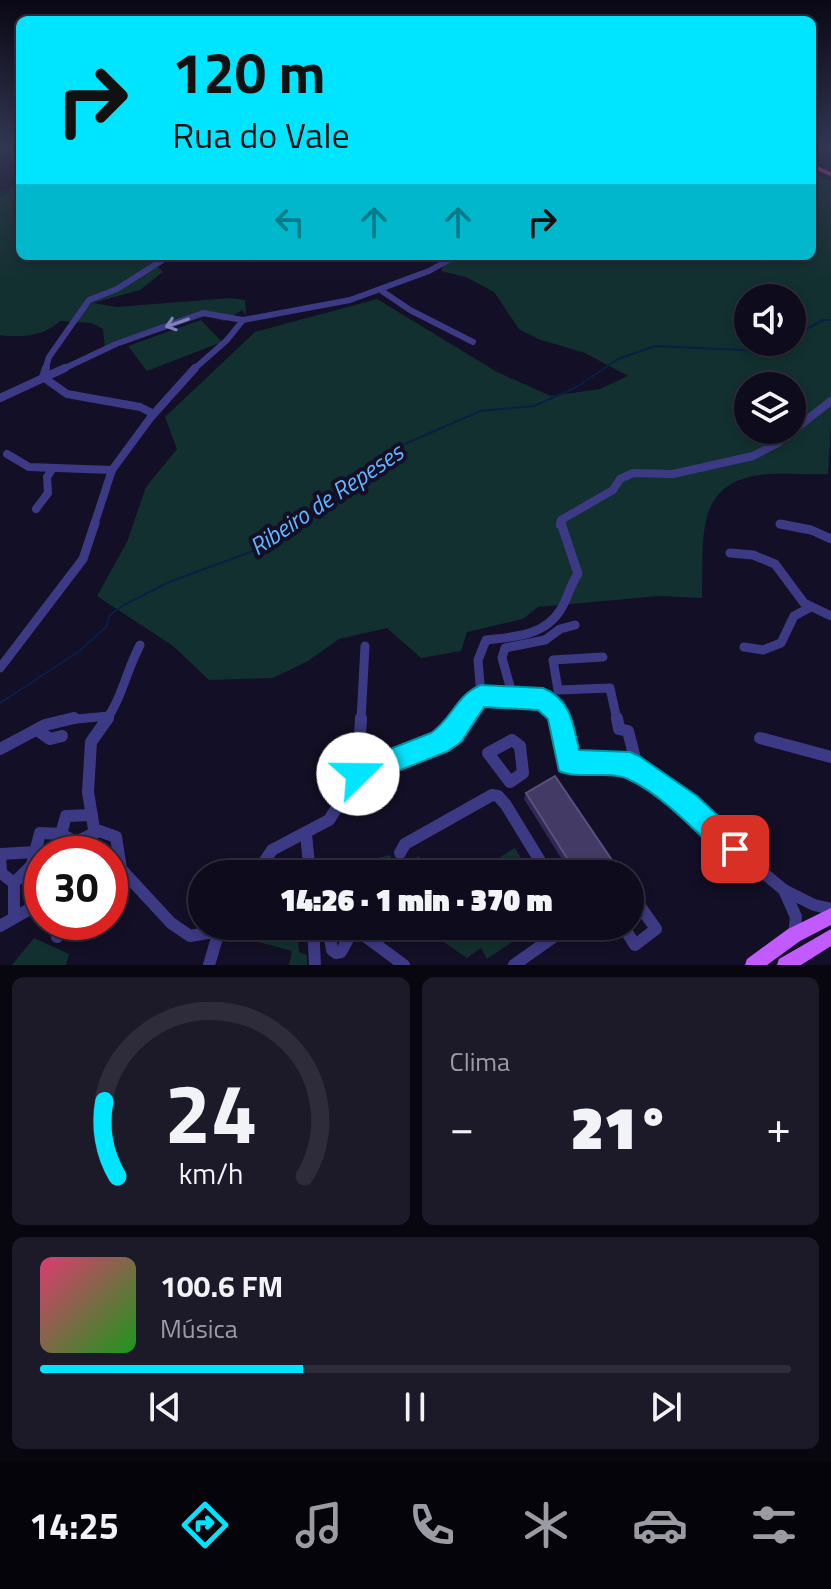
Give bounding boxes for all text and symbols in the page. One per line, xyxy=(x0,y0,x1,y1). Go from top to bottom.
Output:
text: 120 m xyxy=(172,30,325,115)
icon: right xyxy=(40,48,144,152)
text: Rua do Vale xyxy=(172,107,350,162)
icon: left xyxy=(268,200,312,244)
icon: ahead xyxy=(352,200,396,244)
icon: ahead xyxy=(436,200,480,244)
icon: right xyxy=(520,200,564,244)
map controls xyxy=(734,284,806,444)
button: sound xyxy=(734,284,806,356)
one-way arrow xyxy=(164,316,189,331)
button: layers xyxy=(734,372,806,444)
water label: Ribeiro de Repeses xyxy=(242,433,411,564)
position arrow xyxy=(316,732,400,816)
pin xyxy=(701,815,769,883)
icon: arrive xyxy=(713,827,757,871)
speed limit sign: 30 xyxy=(24,836,128,940)
text: 14:26 · 1 min · 370 m xyxy=(280,877,552,923)
text: Clima xyxy=(450,1042,510,1081)
text: 24 xyxy=(164,1049,257,1175)
text: 21° xyxy=(571,1081,670,1172)
text: − xyxy=(450,1093,474,1160)
text: + xyxy=(766,1093,791,1160)
text: km/h xyxy=(178,1152,243,1195)
text: 100.6 FM xyxy=(160,1263,283,1309)
text: Música xyxy=(160,1309,238,1348)
icon: previous xyxy=(143,1385,187,1429)
icon: pause xyxy=(393,1385,437,1429)
icon: next xyxy=(644,1385,688,1429)
icon: directions xyxy=(177,1497,233,1553)
icon: music xyxy=(291,1497,347,1553)
icon: phone xyxy=(404,1497,460,1553)
icon: climate xyxy=(518,1497,574,1553)
icon: car xyxy=(632,1497,688,1553)
icon: filters xyxy=(746,1497,802,1553)
text: 14:25 xyxy=(29,1498,119,1553)

